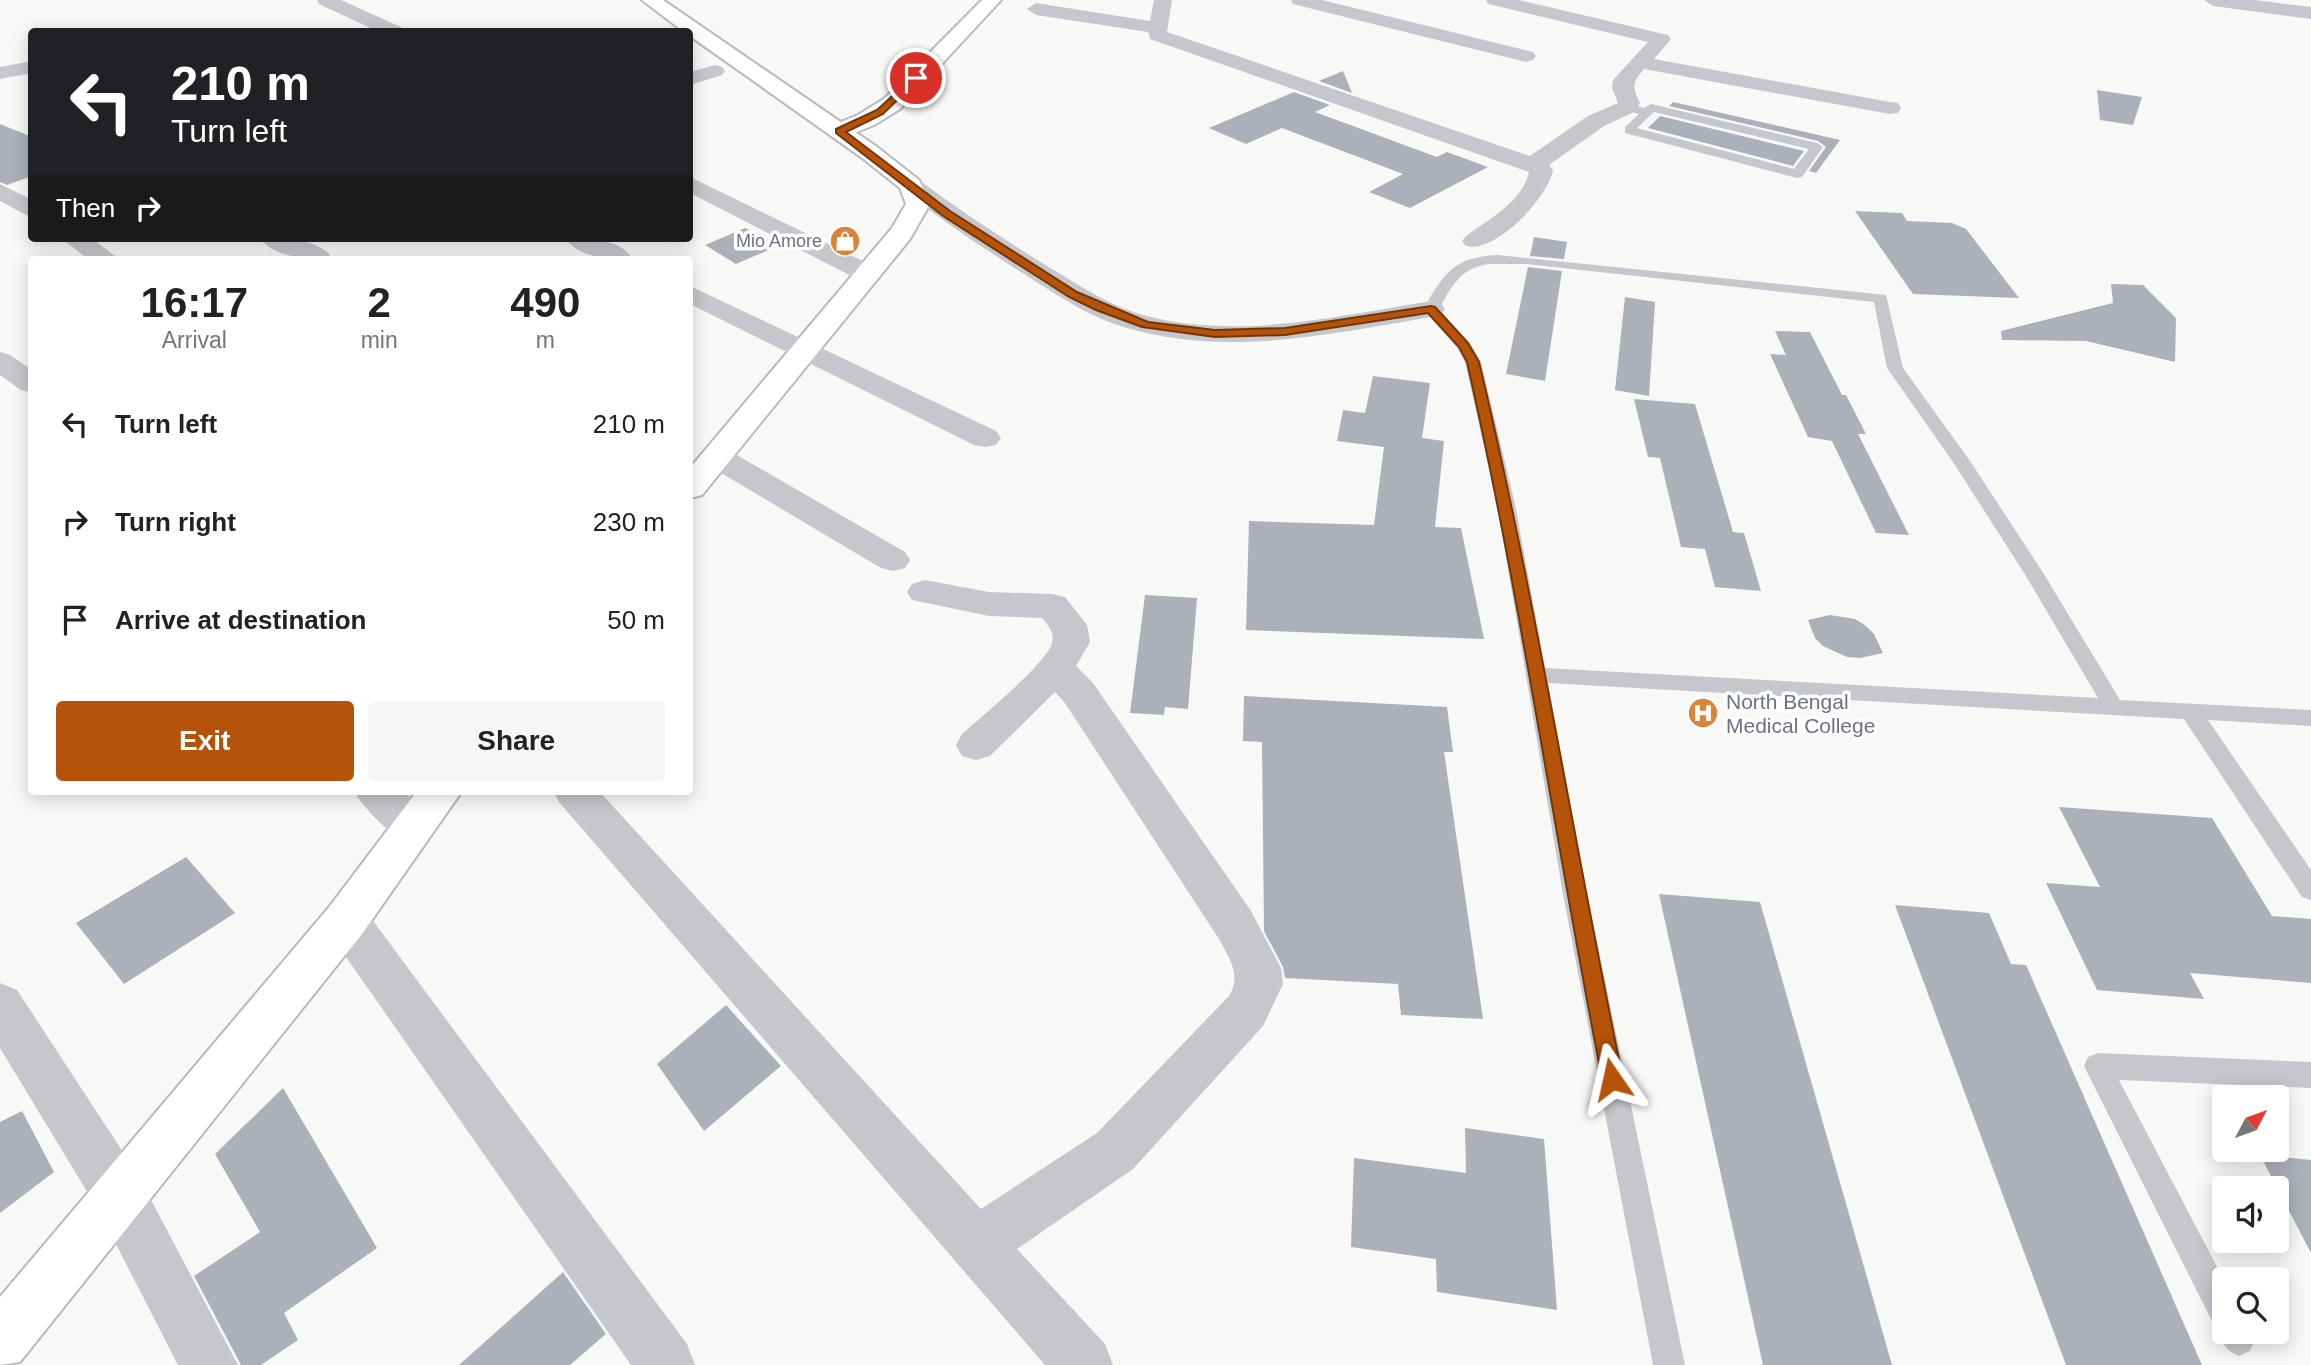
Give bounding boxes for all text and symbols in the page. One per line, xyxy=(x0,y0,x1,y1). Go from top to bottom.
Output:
pin xyxy=(886,48,946,108)
icon: left xyxy=(56,56,147,147)
text: 210 m xyxy=(171,56,310,110)
icon: arrive xyxy=(897,59,935,97)
text: Turn left xyxy=(171,113,287,149)
icon: right xyxy=(129,189,167,227)
text: Then xyxy=(56,193,115,223)
shop icon: Mio Amore xyxy=(828,224,862,258)
place label: Mio Amore xyxy=(736,231,822,251)
text: 16:17 xyxy=(141,279,248,326)
text: 2 xyxy=(367,279,391,326)
text: 490 xyxy=(510,279,580,326)
text: Arrival xyxy=(162,327,227,353)
text: min xyxy=(361,327,398,353)
text: m xyxy=(536,327,555,353)
icon: left xyxy=(56,405,94,443)
text: Turn left xyxy=(115,409,217,439)
text: 210 m xyxy=(593,409,665,439)
icon: right xyxy=(56,503,94,541)
text: Turn right xyxy=(115,507,236,537)
text: 230 m xyxy=(593,507,665,537)
icon: arrive xyxy=(56,601,94,639)
text: Arrive at destination xyxy=(115,605,366,635)
text: 50 m xyxy=(607,605,665,635)
place label: North Bengal Medical College xyxy=(1726,690,1875,737)
hospital icon: North Bengal Medical College xyxy=(1686,696,1720,730)
button: Exit xyxy=(56,701,354,781)
button: Share xyxy=(368,701,665,781)
position arrow xyxy=(1575,1042,1649,1116)
north arrow xyxy=(2212,1085,2289,1162)
map controls xyxy=(2212,1085,2289,1344)
button: sound xyxy=(2212,1176,2289,1253)
button: search xyxy=(2212,1267,2289,1344)

